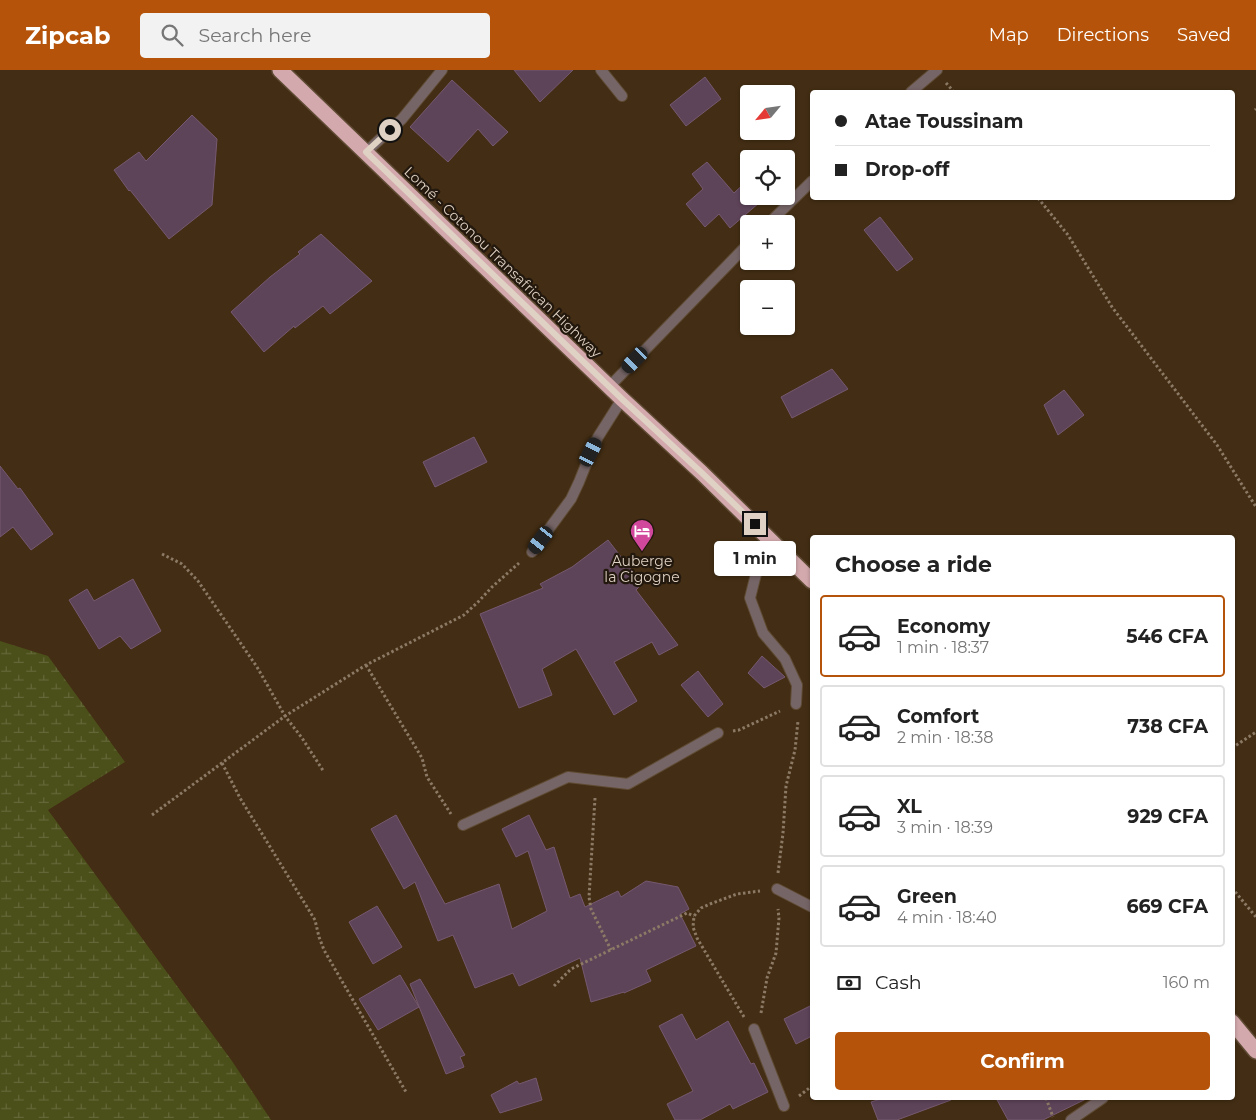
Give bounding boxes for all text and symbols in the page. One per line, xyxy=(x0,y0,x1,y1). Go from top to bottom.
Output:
search box xyxy=(140,13,490,58)
text: Zipcab xyxy=(25,21,110,50)
icon: search xyxy=(158,21,186,49)
text: Search here xyxy=(198,24,311,47)
text: Map xyxy=(989,24,1029,46)
text: Directions xyxy=(1057,24,1149,46)
text: Saved xyxy=(1177,24,1231,46)
north arrow xyxy=(740,85,795,140)
map controls xyxy=(740,85,795,335)
text: Atae Toussinam xyxy=(865,110,1023,133)
route start xyxy=(379,119,401,141)
button: locate xyxy=(740,150,795,205)
text: Drop-off xyxy=(865,158,949,181)
street label: Lomé - Cotonou Transafrican Highway xyxy=(401,163,606,362)
button: + xyxy=(740,215,795,270)
button: − xyxy=(740,280,795,335)
car xyxy=(619,344,650,376)
car xyxy=(577,435,604,469)
route end xyxy=(744,513,766,535)
hotel icon: Auberge la Cigogne xyxy=(629,518,655,552)
car xyxy=(525,524,556,556)
callout: 1 min xyxy=(714,542,796,576)
text: 1 min xyxy=(733,549,777,568)
text: Choose a ride xyxy=(835,551,992,578)
place label: Auberge la Cigogne xyxy=(604,552,680,586)
icon: car xyxy=(837,614,882,659)
text: Economy xyxy=(897,615,990,638)
text: 546 CFA xyxy=(1126,625,1208,648)
text: 1 min · 18:37 xyxy=(897,638,989,657)
icon: car xyxy=(837,704,882,749)
text: Comfort xyxy=(897,705,979,728)
text: 738 CFA xyxy=(1127,715,1208,738)
text: 2 min · 18:38 xyxy=(897,728,993,747)
icon: car xyxy=(837,794,882,839)
text: XL xyxy=(897,795,922,818)
text: 929 CFA xyxy=(1127,805,1208,828)
text: 3 min · 18:39 xyxy=(897,818,993,837)
icon: car xyxy=(837,884,882,929)
text: Green xyxy=(897,885,957,908)
text: 669 CFA xyxy=(1126,895,1208,918)
text: 4 min · 18:40 xyxy=(897,908,997,927)
icon: cash xyxy=(835,969,863,997)
text: Cash xyxy=(875,971,922,994)
text: 160 m xyxy=(1163,973,1210,992)
button: Confirm xyxy=(835,1032,1210,1090)

